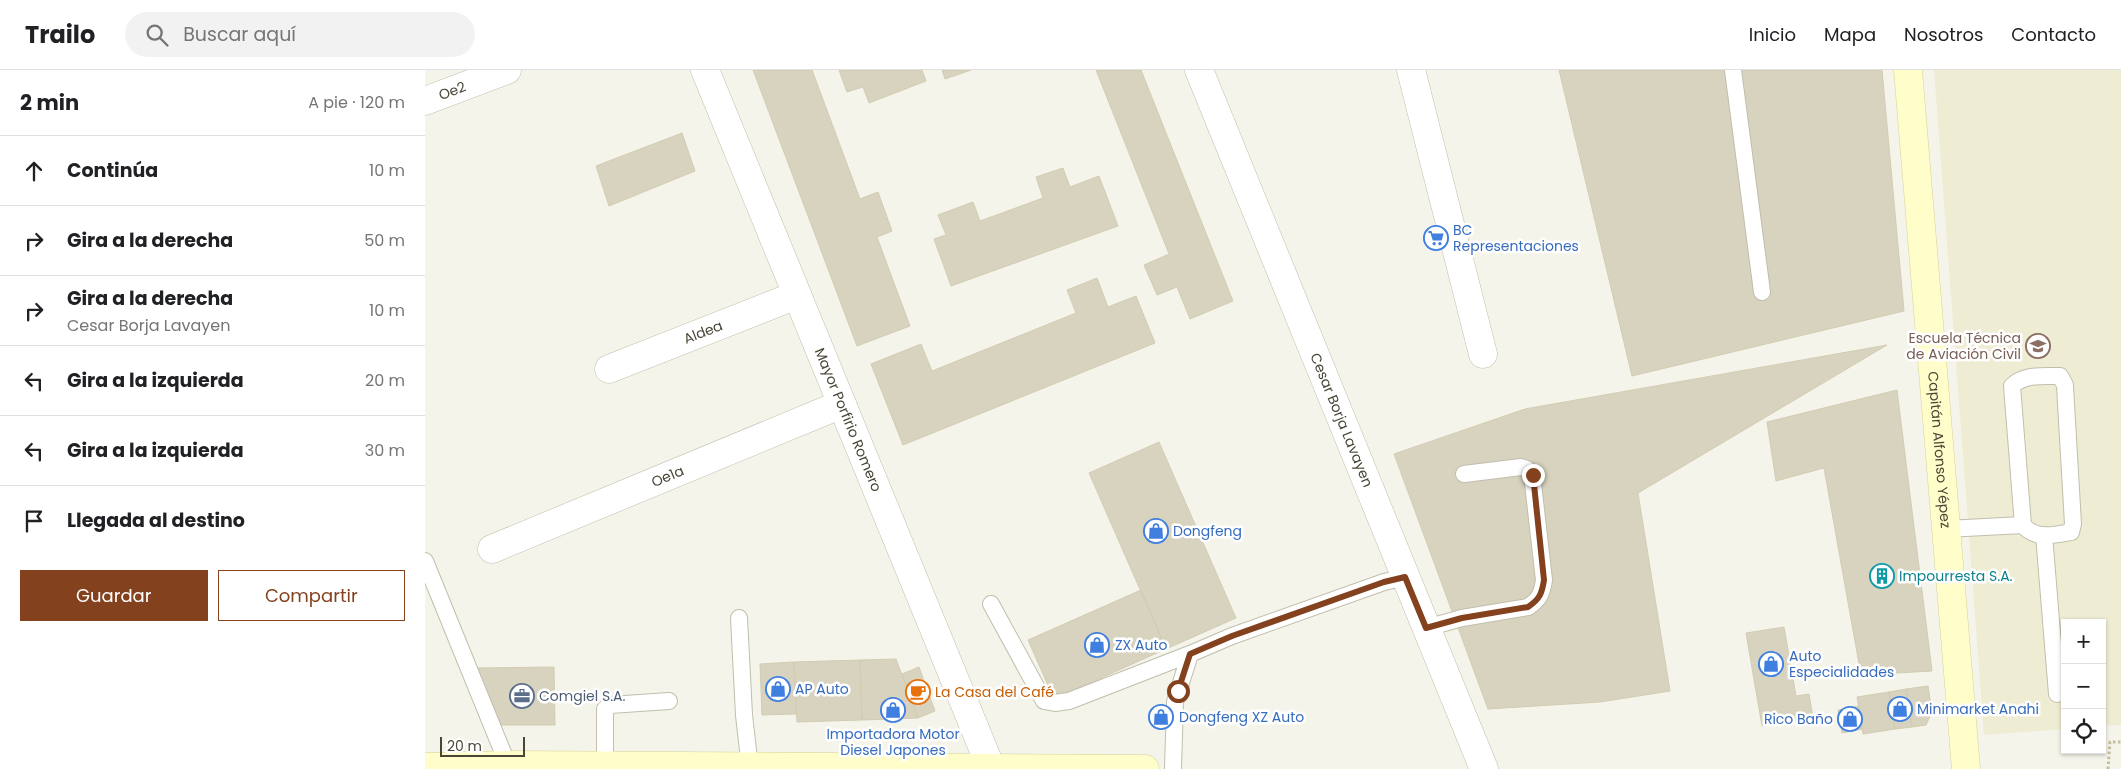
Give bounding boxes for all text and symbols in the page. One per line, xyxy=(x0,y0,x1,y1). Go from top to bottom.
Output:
search box xyxy=(125,12,475,57)
text: Trailo xyxy=(25,18,95,51)
icon: search xyxy=(143,21,171,49)
text: Buscar aquí xyxy=(183,21,296,48)
text: Inicio xyxy=(1749,22,1796,47)
text: Mapa xyxy=(1824,22,1876,47)
text: Nosotros xyxy=(1904,22,1983,47)
text: Contacto xyxy=(2011,22,2096,47)
street label: Oe2 xyxy=(436,76,469,105)
text: 2 min xyxy=(20,88,79,117)
text: A pie · 120 m xyxy=(308,91,405,114)
icon: ahead xyxy=(20,157,48,185)
text: Continúa xyxy=(67,157,158,184)
text: 10 m xyxy=(369,159,405,182)
place label: BC Representaciones xyxy=(1453,220,1579,256)
supermarket icon: BC Representaciones xyxy=(1423,225,1449,251)
icon: right xyxy=(20,227,48,255)
text: Gira a la derecha xyxy=(67,227,233,254)
text: 50 m xyxy=(364,229,405,252)
text: Gira a la derecha xyxy=(67,285,233,312)
icon: right xyxy=(20,297,48,325)
text: 10 m xyxy=(369,299,405,322)
text: Cesar Borja Lavayen xyxy=(67,314,230,337)
street label: Aldea xyxy=(680,315,725,349)
place label: Escuela Técnica de Aviación Civil xyxy=(1906,328,2021,364)
school or university icon: Escuela Técnica de Aviación Civil xyxy=(2025,333,2051,359)
street label: Mayor Porfirio Romero xyxy=(810,345,887,495)
street label: Cesar Borja Lavayen xyxy=(1305,350,1378,490)
icon: left xyxy=(20,367,48,395)
text: Gira a la izquierda xyxy=(67,367,244,394)
text: 20 m xyxy=(365,369,405,392)
street label: Capitán Alfonso Yépez xyxy=(1923,370,1956,529)
icon: left xyxy=(20,437,48,465)
text: Gira a la izquierda xyxy=(67,437,244,464)
text: 30 m xyxy=(365,439,405,462)
street label: Oe1a xyxy=(648,461,687,492)
route end xyxy=(1522,464,1545,487)
icon: arrive xyxy=(20,507,48,535)
text: Llegada al destino xyxy=(67,507,245,534)
shop icon: Dongfeng xyxy=(1143,518,1169,544)
place label: Dongfeng xyxy=(1173,521,1242,541)
building icon: Impourresta S.A. xyxy=(1869,563,1895,589)
place label: Impourresta S.A. xyxy=(1899,566,2013,586)
button: Guardar xyxy=(20,570,208,621)
button: Compartir xyxy=(218,570,405,621)
map controls xyxy=(2061,619,2106,754)
button: + xyxy=(2061,619,2106,664)
shop icon: ZX Auto xyxy=(1084,632,1110,658)
place label: ZX Auto xyxy=(1115,635,1167,655)
place label: Auto Especialidades xyxy=(1789,646,1894,682)
shop icon: Auto Especialidades xyxy=(1758,651,1784,677)
button: − xyxy=(2061,664,2106,709)
shop icon: AP Auto xyxy=(765,676,791,702)
place label: AP Auto xyxy=(795,679,849,699)
cafe icon: La Casa del Café xyxy=(905,679,931,705)
route start xyxy=(1167,680,1190,703)
place label: La Casa del Café xyxy=(935,682,1054,702)
office icon: Comgiel S.A. xyxy=(509,683,535,709)
place label: Comgiel S.A. xyxy=(539,686,626,706)
shop icon: Minimarket Anahi xyxy=(1887,696,1913,722)
shop icon: Importadora Motor Diesel Japones xyxy=(880,697,906,723)
place label: Minimarket Anahi xyxy=(1917,699,2039,719)
shop icon: Dongfeng XZ Auto xyxy=(1148,704,1174,730)
shop icon: Rico Baño xyxy=(1837,706,1863,732)
place label: Dongfeng XZ Auto xyxy=(1179,707,1304,727)
place label: Rico Baño xyxy=(1764,709,1833,729)
button: locate xyxy=(2061,709,2106,754)
place label: Importadora Motor Diesel Japones xyxy=(826,724,960,760)
scale bar xyxy=(440,734,525,757)
text: 20 m xyxy=(447,736,482,756)

